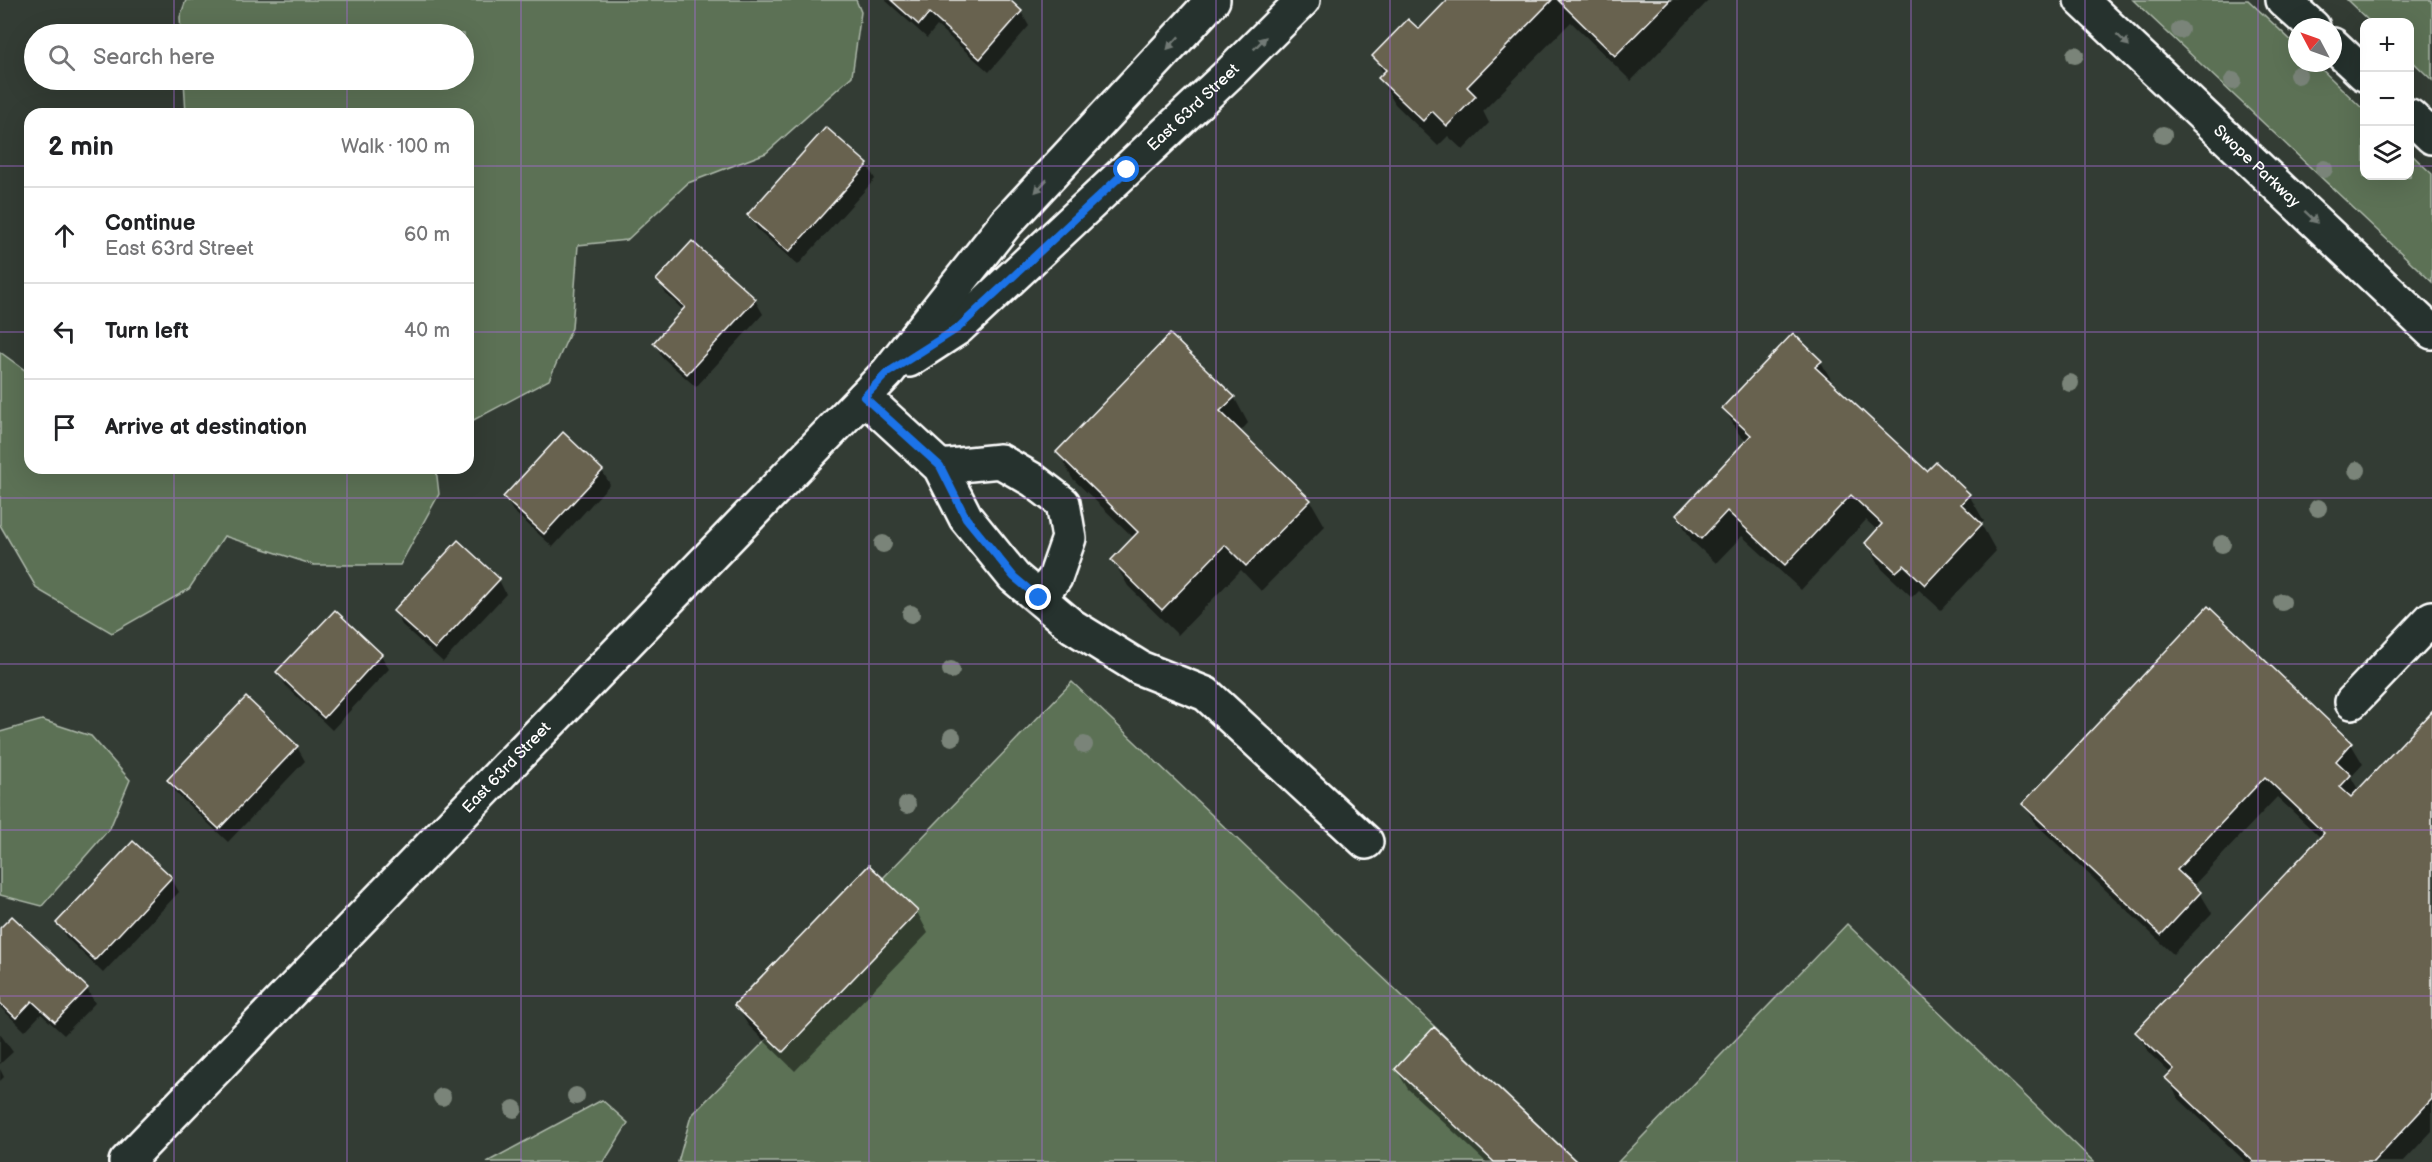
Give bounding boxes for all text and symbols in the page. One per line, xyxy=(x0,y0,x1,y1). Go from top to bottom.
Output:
north arrow xyxy=(2288,18,2342,72)
map controls xyxy=(2360,18,2414,180)
button: + xyxy=(2360,18,2414,72)
search box xyxy=(24,24,474,90)
one-way arrow xyxy=(2116,33,2131,47)
one-way arrow xyxy=(1167,35,1180,50)
one-way arrow xyxy=(1253,36,1267,50)
icon: search xyxy=(45,41,78,74)
text: Search here xyxy=(93,44,215,71)
street label: East 63rd Street xyxy=(1143,60,1243,155)
button: − xyxy=(2360,72,2414,126)
street label: Swope Parkway xyxy=(2210,121,2304,212)
button: layers xyxy=(2360,126,2414,180)
text: 2 min xyxy=(48,132,114,163)
text: Walk · 100 m xyxy=(341,135,450,159)
route start xyxy=(1113,156,1139,182)
one-way arrow xyxy=(1034,179,1048,193)
text: Continue xyxy=(105,210,195,237)
one-way arrow xyxy=(2303,210,2317,224)
icon: ahead xyxy=(48,219,81,252)
text: 60 m xyxy=(404,223,450,247)
text: East 63rd Street xyxy=(105,237,254,261)
icon: left xyxy=(48,315,81,348)
text: Turn left xyxy=(105,318,189,345)
text: 40 m xyxy=(404,319,450,343)
icon: arrive xyxy=(48,411,81,444)
text: Arrive at destination xyxy=(105,414,307,441)
route end xyxy=(1025,584,1051,610)
street label: East 63rd Street xyxy=(458,718,555,817)

